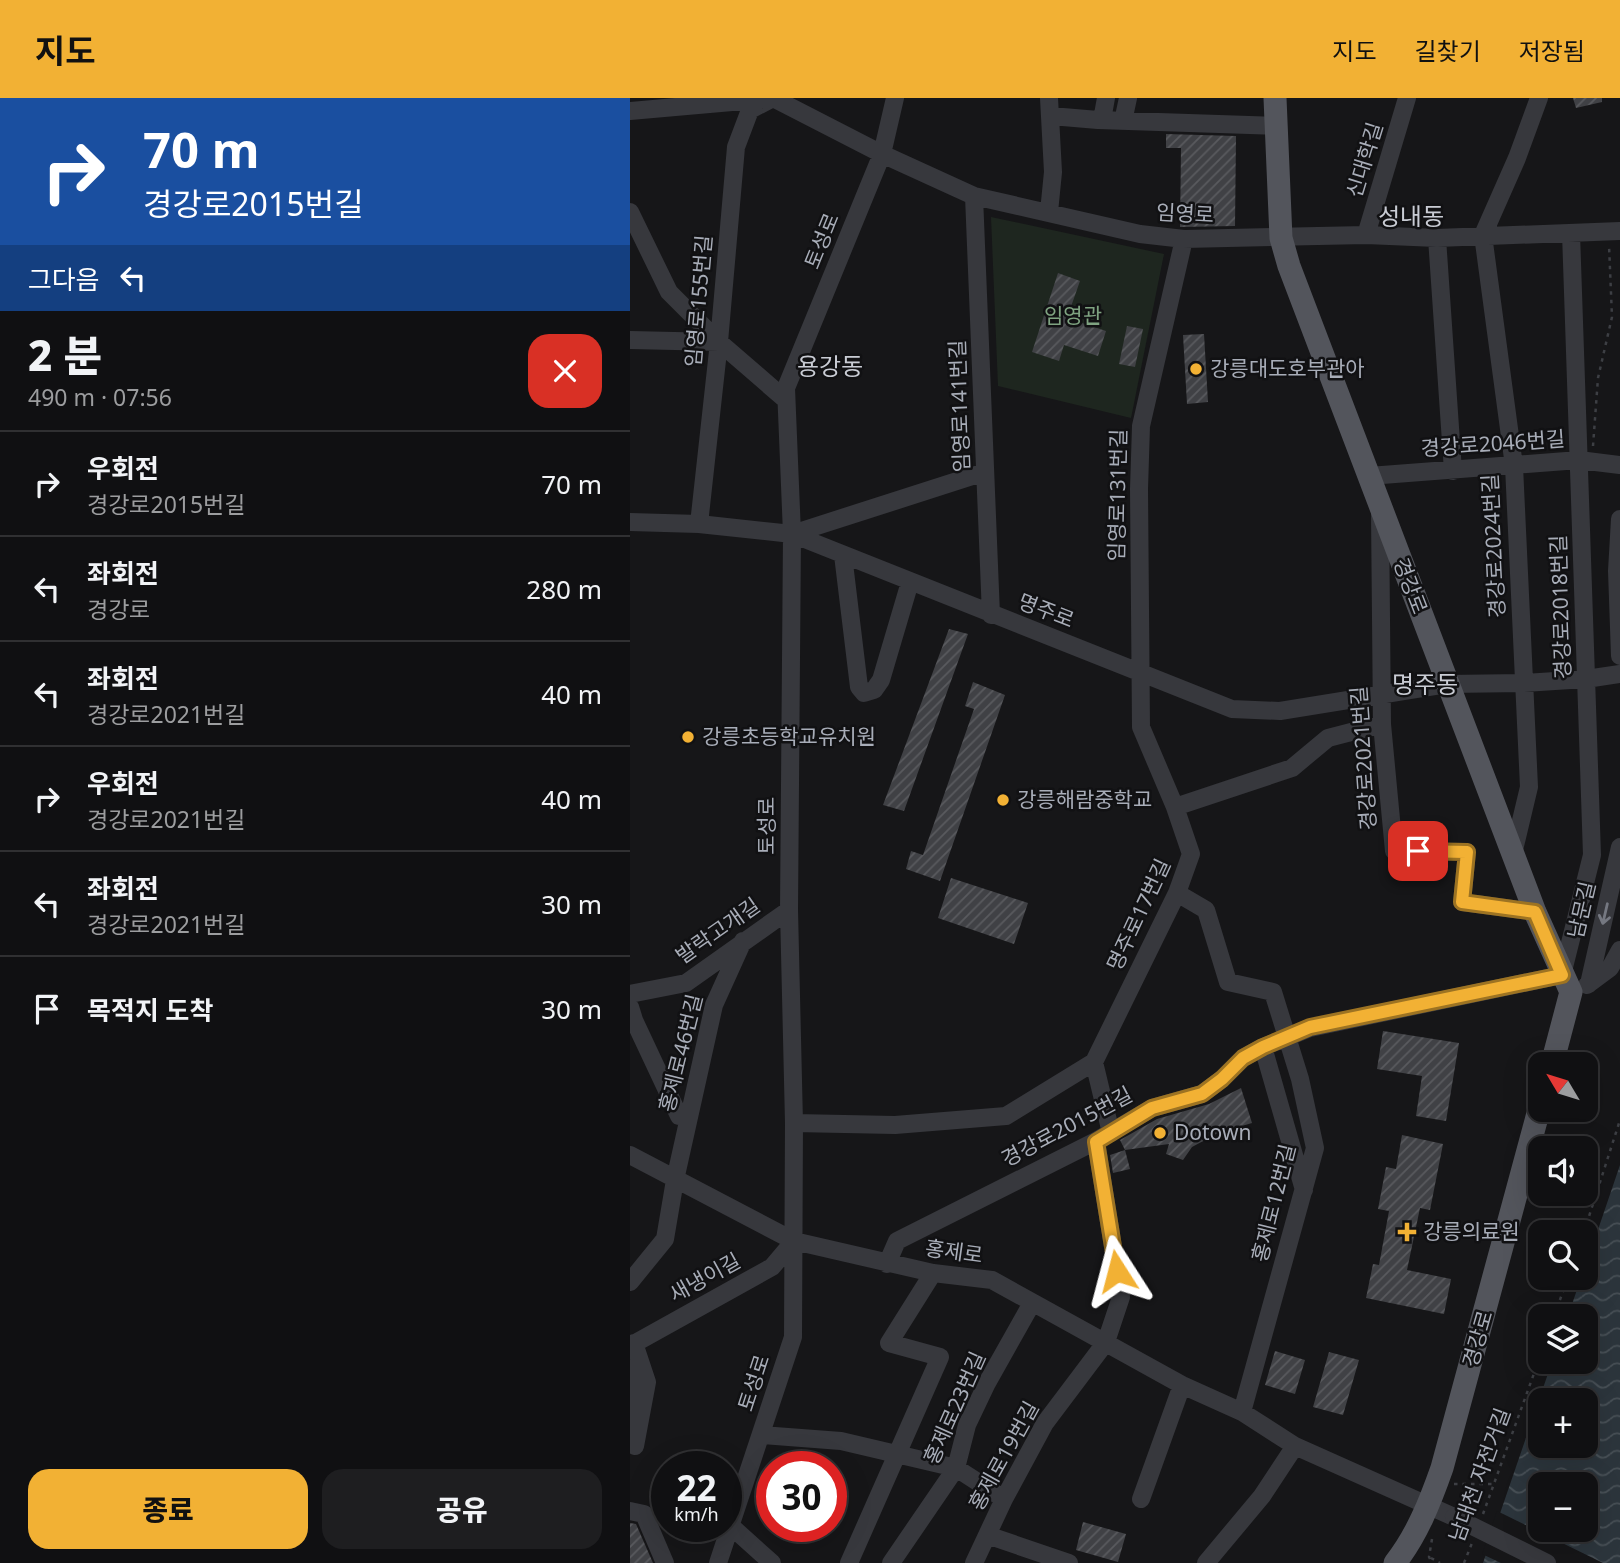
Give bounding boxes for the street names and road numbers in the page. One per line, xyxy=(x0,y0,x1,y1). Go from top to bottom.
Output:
street label: 신대학길 xyxy=(1339,119,1389,201)
street label: 임영로 xyxy=(1155,198,1215,228)
street label: 토성로 xyxy=(797,209,845,273)
street label: 임영로155번길 xyxy=(678,234,718,368)
street label: 임영로141번길 xyxy=(943,339,975,473)
street label: 경강로2046번길 xyxy=(1420,424,1566,462)
street label: 임영로131번길 xyxy=(1102,428,1132,562)
street label: 경강로2024번길 xyxy=(1475,473,1511,619)
street label: 경강로2018번길 xyxy=(1543,534,1577,680)
street label: 경강로 xyxy=(1387,554,1434,618)
street label: 명주로 xyxy=(1014,587,1078,634)
street label: 경강로2021번길 xyxy=(1344,685,1382,831)
street label: 토성로 xyxy=(752,797,780,855)
street label: 명주로17번길 xyxy=(1100,854,1176,975)
street label: 남문길 xyxy=(1561,878,1601,941)
street label: 발락고개길 xyxy=(670,891,765,969)
street label: 홍제로46번길 xyxy=(652,991,708,1115)
street label: 경강로2015번길 xyxy=(996,1080,1137,1172)
street label: 홍제로12번길 xyxy=(1245,1141,1301,1265)
street label: 홍제로 xyxy=(923,1233,985,1269)
street label: 새냉이길 xyxy=(664,1246,745,1308)
street label: 경강로 xyxy=(1456,1307,1498,1370)
street label: 홍제로23번길 xyxy=(917,1347,991,1468)
street label: 토성로 xyxy=(731,1351,775,1415)
street label: 홍제로19번길 xyxy=(962,1396,1045,1515)
street label: 남대천 자전거길 xyxy=(1442,1404,1516,1546)

